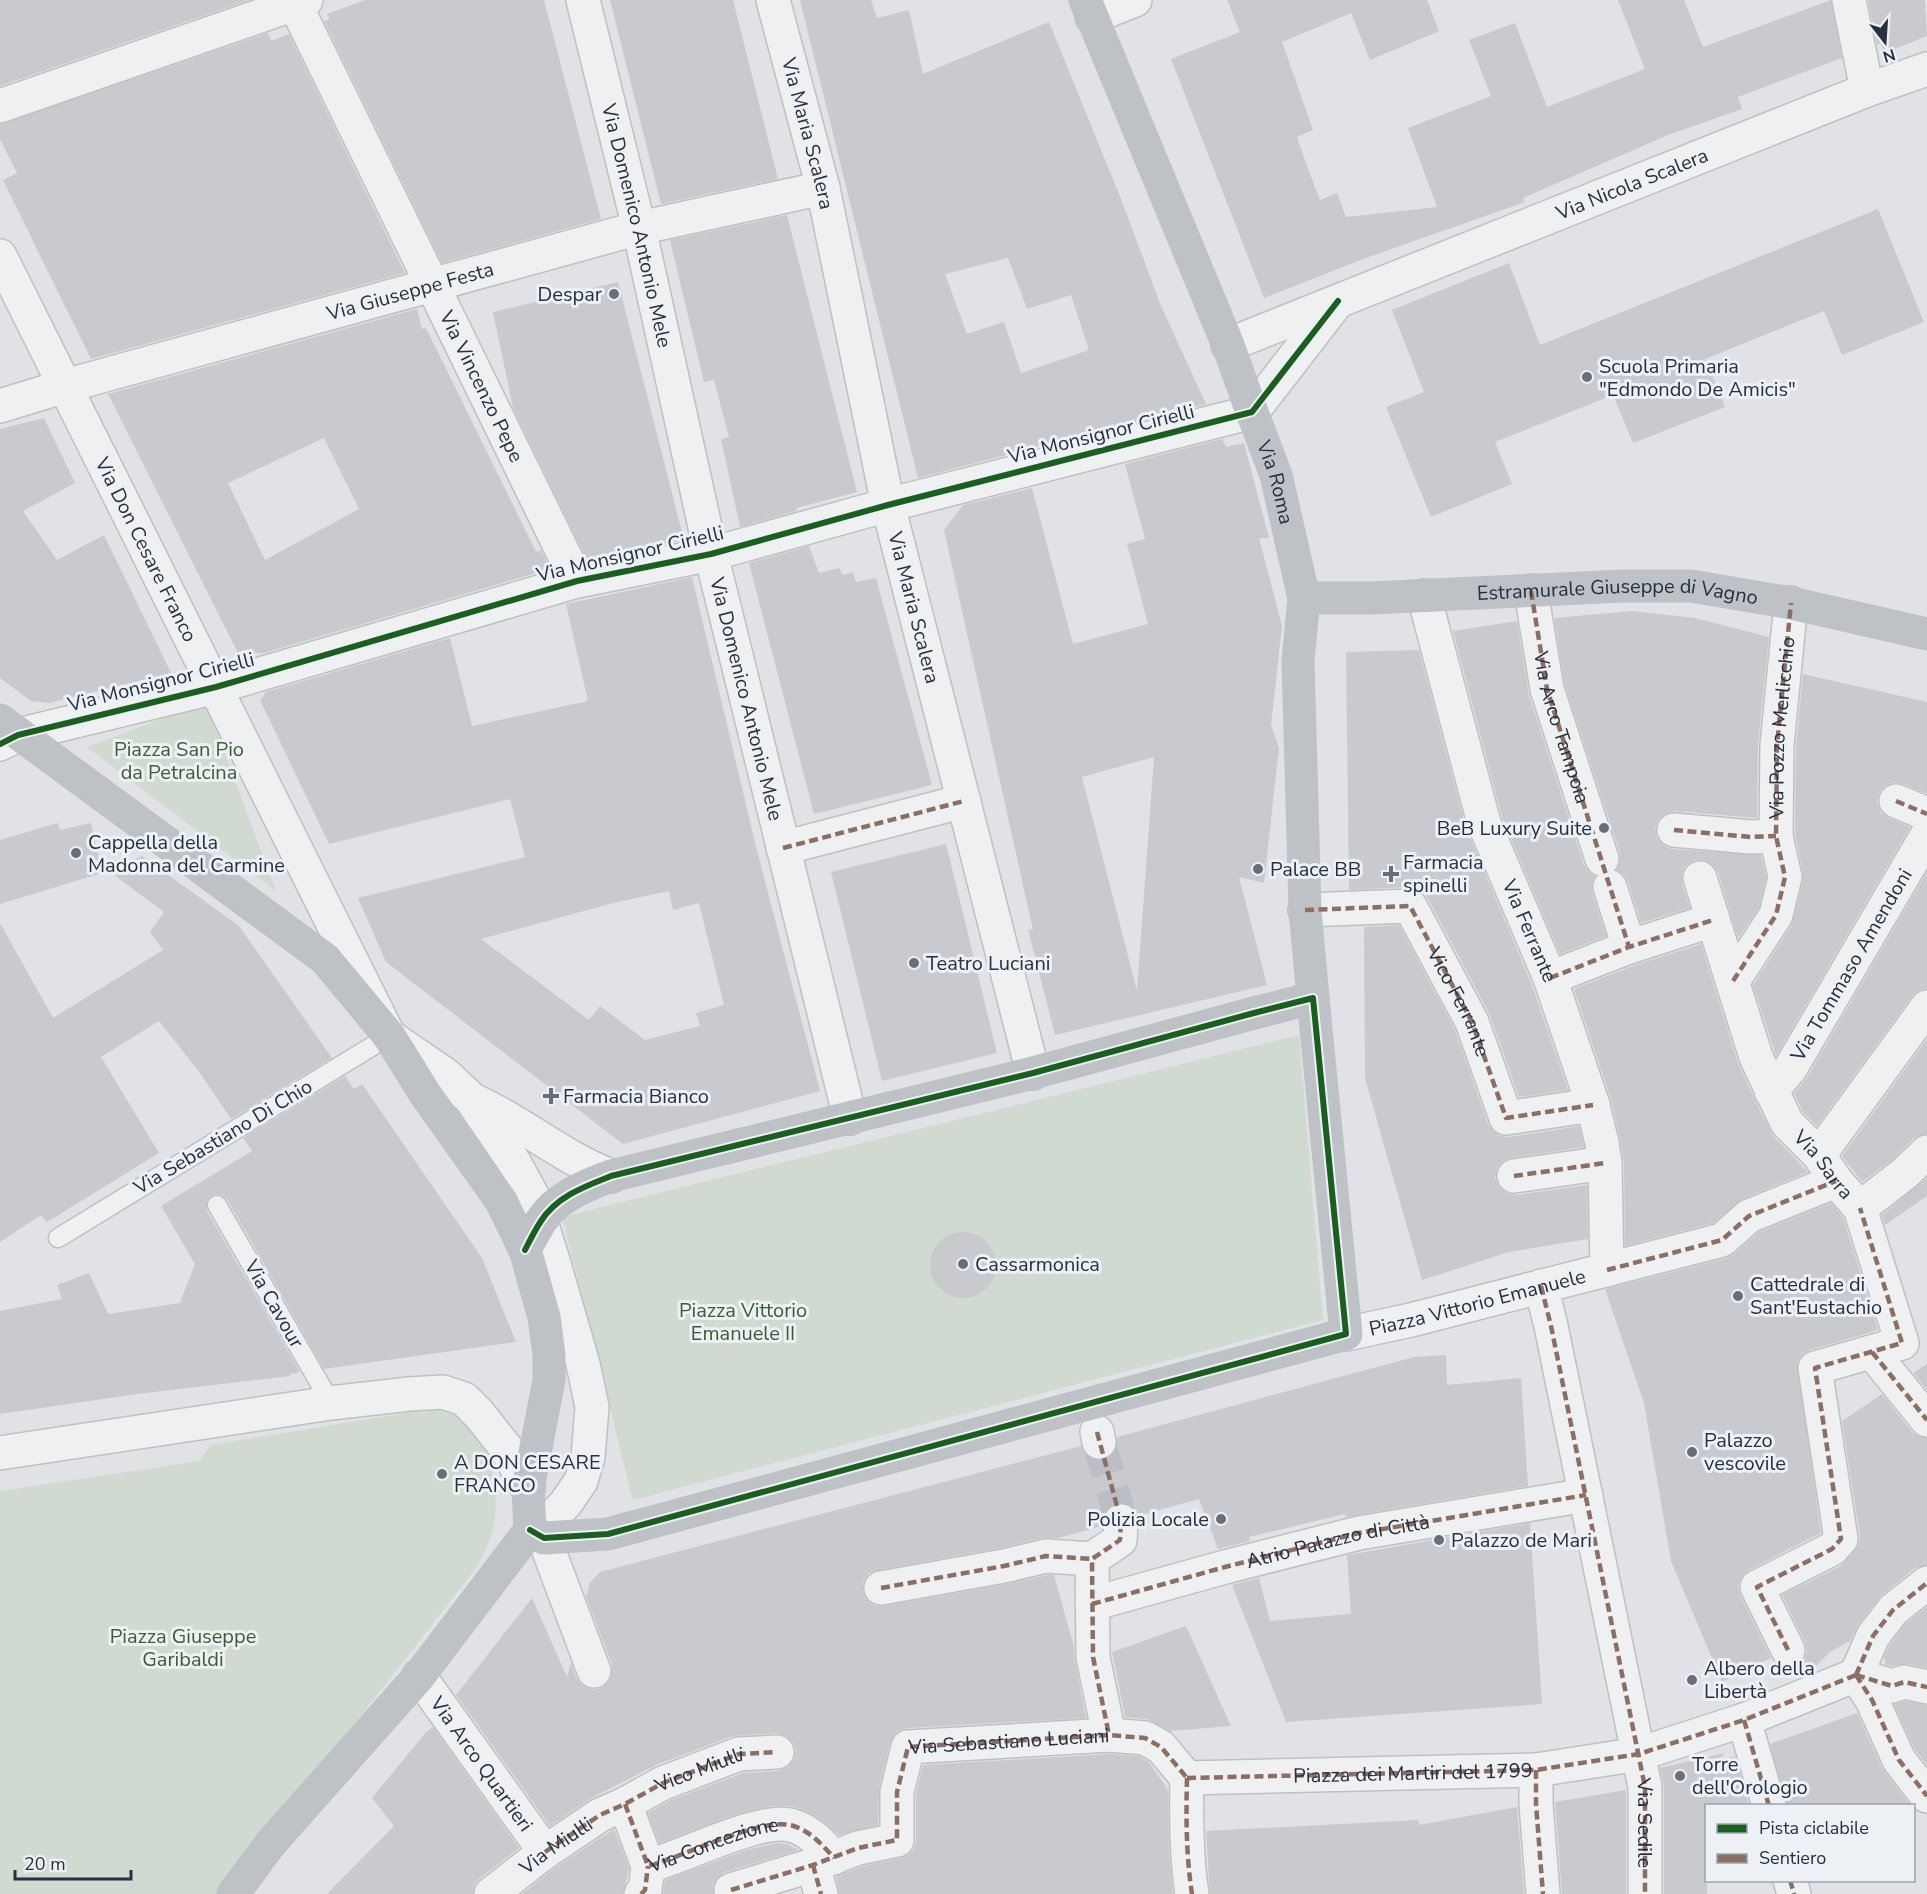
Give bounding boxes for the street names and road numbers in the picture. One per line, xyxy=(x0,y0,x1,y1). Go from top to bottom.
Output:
street label: Via Maria Scalera xyxy=(775,54,841,212)
street label: Via Domenico Antonio Mele xyxy=(595,100,679,350)
street label: Via Nicola Scalera xyxy=(1551,141,1712,227)
street label: Via Giuseppe Festa xyxy=(323,255,497,327)
street label: Via Vincenzo Pepe xyxy=(433,305,530,467)
street label: Via Monsignor Cirielli xyxy=(1004,398,1197,471)
street label: Via Roma xyxy=(1250,435,1300,527)
street label: Via Don Cesare Franco xyxy=(89,452,204,646)
street label: Via Monsignor Cirielli xyxy=(533,519,726,589)
street label: Via Maria Scalera xyxy=(882,528,947,686)
street label: Estramurale Giuseppe di Vagno xyxy=(1476,573,1760,611)
street label: Via Domenico Antonio Mele xyxy=(704,574,790,824)
street label: Via Pozzo Merlicchio xyxy=(1763,636,1801,820)
street label: Via Monsignor Cirielli xyxy=(64,646,257,719)
street label: Via Arco Tampoia xyxy=(1527,648,1597,807)
street label: Via Tommaso Amendoni xyxy=(1784,863,1918,1067)
street label: Via Ferrante xyxy=(1496,874,1564,986)
street label: Vico Ferrante xyxy=(1421,942,1497,1060)
street label: Via Sebastiano Di Chio xyxy=(128,1073,317,1202)
street label: Via Sarra xyxy=(1787,1123,1859,1205)
street label: Via Cavour xyxy=(237,1254,310,1353)
street label: Piazza Vittorio Emanuele xyxy=(1366,1262,1588,1342)
street label: Atrio Palazzo di Città xyxy=(1243,1508,1432,1575)
street label: Via Arco Quartieri xyxy=(424,1690,539,1837)
street label: Via Sebastiano Luciani xyxy=(907,1722,1110,1761)
street label: Vico Miulli xyxy=(649,1740,744,1799)
street label: Piazza dei Martiri del 1799 xyxy=(1293,1757,1533,1789)
street label: Via Sedile xyxy=(1630,1775,1659,1868)
street label: Via Miulli xyxy=(513,1810,598,1881)
street label: Via Concezione xyxy=(644,1811,780,1879)

